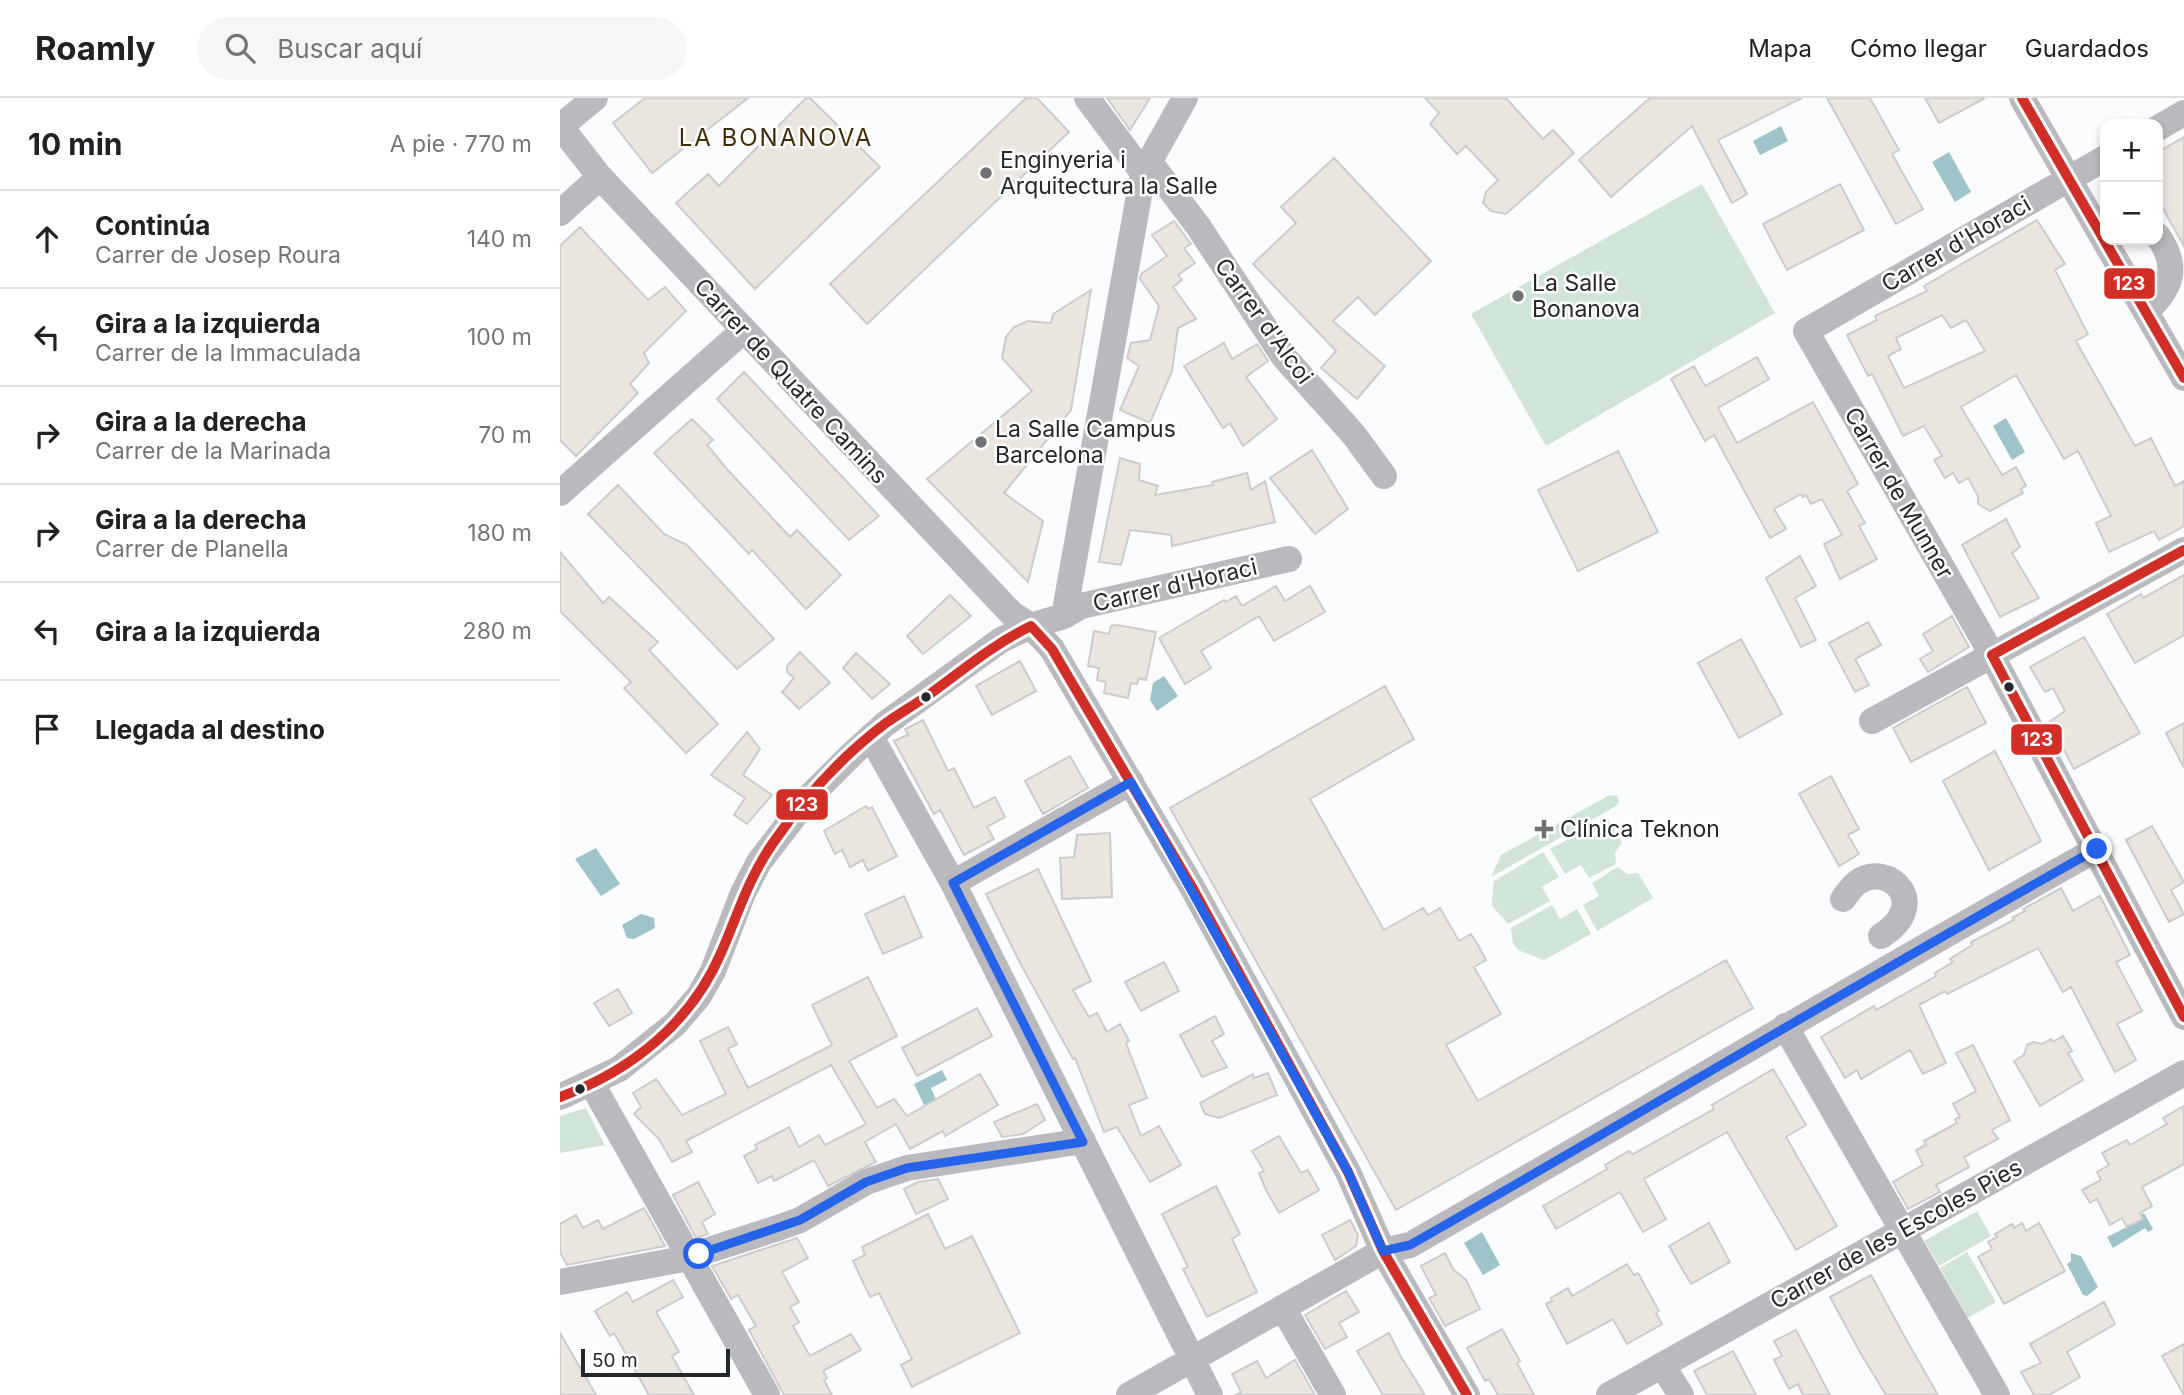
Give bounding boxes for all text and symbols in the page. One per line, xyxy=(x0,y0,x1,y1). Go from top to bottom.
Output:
search box xyxy=(197,17,687,80)
text: Roamly xyxy=(35,28,155,68)
icon: search xyxy=(221,29,259,67)
text: Buscar aquí xyxy=(277,33,422,64)
text: Mapa xyxy=(1748,34,1812,63)
text: Cómo llegar xyxy=(1850,34,1987,63)
text: Guardados xyxy=(2025,34,2149,63)
map controls xyxy=(2100,119,2163,245)
button: + xyxy=(2100,119,2163,182)
district label: LA BONANOVA xyxy=(679,123,873,152)
text: 10 min xyxy=(28,126,122,162)
text: A pie · 770 m xyxy=(390,130,532,158)
place label: Enginyeria i Arquitectura la Salle xyxy=(1000,146,1218,200)
marker: Enginyeria i Arquitectura la Salle xyxy=(978,165,994,181)
button: − xyxy=(2100,182,2163,245)
street label: Carrer d'Horaci xyxy=(1876,190,2036,298)
text: Continúa xyxy=(95,210,210,241)
icon: ahead xyxy=(28,220,66,258)
text: 140 m xyxy=(467,225,532,253)
text: Carrer de Josep Roura xyxy=(95,241,341,269)
street label: Carrer d'Alcoi xyxy=(1209,253,1319,389)
line badge: 123 xyxy=(2103,267,2156,300)
place label: La Salle Bonanova xyxy=(1532,269,1640,323)
text: 123 xyxy=(2113,272,2145,295)
street label: Carrer de Quatre Camins xyxy=(689,273,893,489)
marker: La Salle Bonanova xyxy=(1510,288,1526,304)
text: Gira a la izquierda xyxy=(95,308,321,339)
icon: left xyxy=(28,318,66,356)
text: 100 m xyxy=(467,323,532,351)
text: Carrer de la Immaculada xyxy=(95,339,361,367)
street label: Carrer de Munner xyxy=(1839,402,1960,584)
text: Gira a la derecha xyxy=(95,406,307,437)
place label: La Salle Campus Barcelona xyxy=(995,415,1176,469)
icon: right xyxy=(28,416,66,454)
text: 70 m xyxy=(478,421,532,449)
marker: La Salle Campus Barcelona xyxy=(973,434,989,450)
text: Carrer de la Marinada xyxy=(95,437,331,465)
text: Gira a la derecha xyxy=(95,504,307,535)
icon: right xyxy=(28,514,66,552)
text: 180 m xyxy=(467,519,532,547)
text: Carrer de Planella xyxy=(95,535,289,563)
street label: Carrer d'Horaci xyxy=(1090,552,1260,618)
icon: left xyxy=(28,612,66,650)
text: Gira a la izquierda xyxy=(95,616,321,647)
text: 280 m xyxy=(463,617,532,645)
unlabelled marker xyxy=(2002,680,2016,694)
unlabelled marker xyxy=(919,690,933,704)
icon: arrive xyxy=(28,710,66,748)
text: Llegada al destino xyxy=(95,714,325,745)
line badge: 123 xyxy=(2010,723,2063,756)
text: 123 xyxy=(2021,728,2053,751)
line badge: 123 xyxy=(775,788,829,821)
text: 123 xyxy=(786,793,818,816)
place label: Clínica Teknon xyxy=(1560,815,1720,843)
marker: Clínica Teknon xyxy=(1534,819,1554,839)
route end xyxy=(2081,833,2112,864)
unlabelled marker xyxy=(573,1082,587,1096)
street label: Carrer de les Escoles Pies xyxy=(1765,1153,2027,1315)
route start xyxy=(683,1238,714,1269)
scale bar xyxy=(581,1346,730,1378)
text: 50 m xyxy=(592,1349,638,1372)

